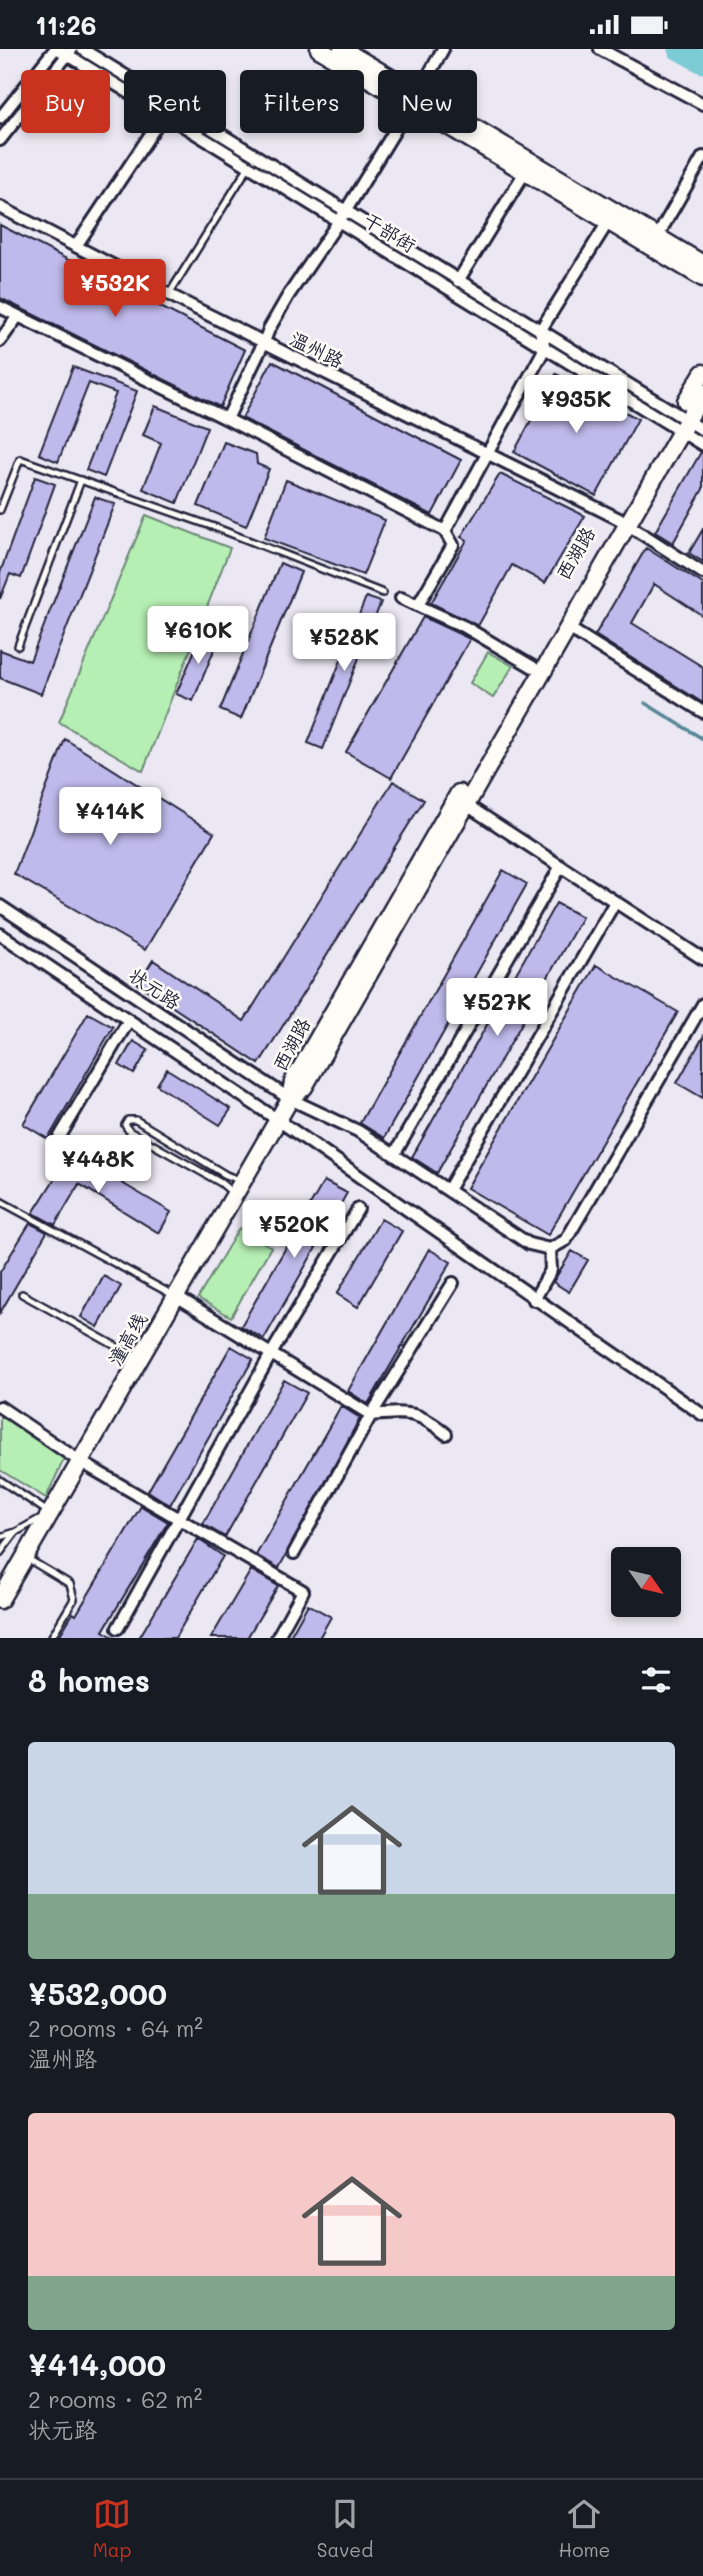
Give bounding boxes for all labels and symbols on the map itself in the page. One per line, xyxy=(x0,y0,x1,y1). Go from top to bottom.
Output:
street label: 干部街 xyxy=(359,207,421,257)
pin: ¥532K xyxy=(66,259,164,319)
street label: 温州路 xyxy=(286,325,348,373)
pin: ¥935K xyxy=(527,375,625,435)
street label: 西湖路 xyxy=(550,522,600,584)
pin: ¥610K xyxy=(149,607,247,666)
pin: ¥528K xyxy=(295,613,393,673)
pin: ¥414K xyxy=(61,787,159,847)
street label: 状元路 xyxy=(124,962,186,1014)
pin: ¥527K xyxy=(448,979,546,1038)
street label: 西湖路 xyxy=(267,1013,315,1075)
pin: ¥448K xyxy=(49,1135,147,1195)
pin: ¥520K xyxy=(245,1201,343,1260)
street label: 潼高线 xyxy=(102,1308,152,1370)
north arrow xyxy=(611,1547,681,1617)

